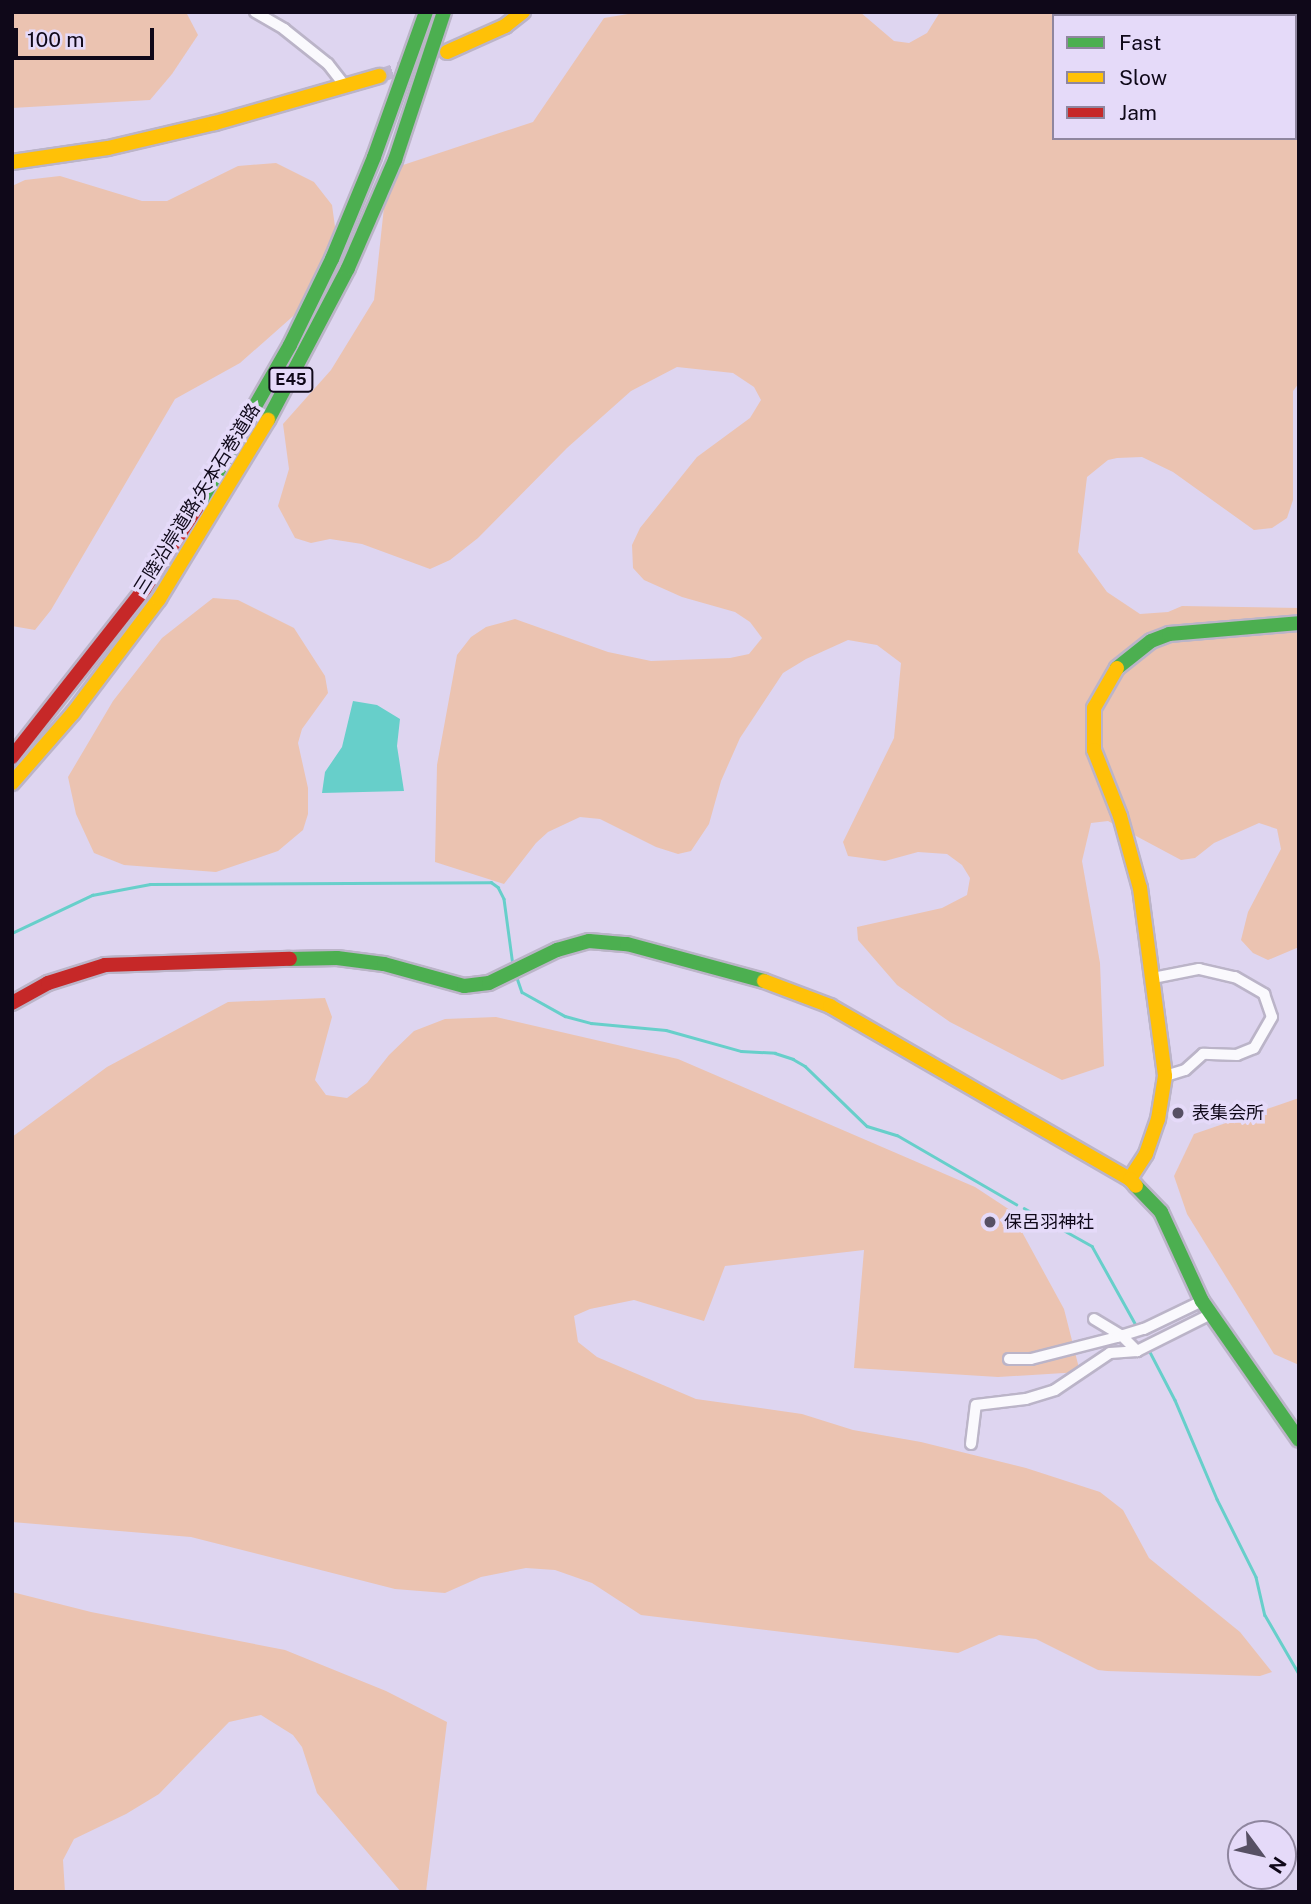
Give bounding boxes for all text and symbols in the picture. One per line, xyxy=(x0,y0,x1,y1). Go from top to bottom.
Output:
scale bar xyxy=(18,14,158,58)
legend xyxy=(1052,14,1297,140)
text: 100 m xyxy=(27,27,84,52)
text: Fast xyxy=(1119,30,1161,55)
text: Slow xyxy=(1119,65,1167,90)
text: Jam xyxy=(1119,100,1157,125)
road number: E45 xyxy=(268,368,314,392)
street label: 三陸沿岸道路;矢本石巻道路 xyxy=(129,400,265,598)
place label: 表集会所 xyxy=(1192,1102,1264,1124)
marker: 表集会所 xyxy=(1170,1105,1186,1121)
place label: 保呂羽神社 xyxy=(1004,1211,1094,1233)
marker: 保呂羽神社 xyxy=(982,1214,998,1230)
north arrow xyxy=(1227,1820,1297,1890)
text: N xyxy=(1265,1853,1291,1878)

